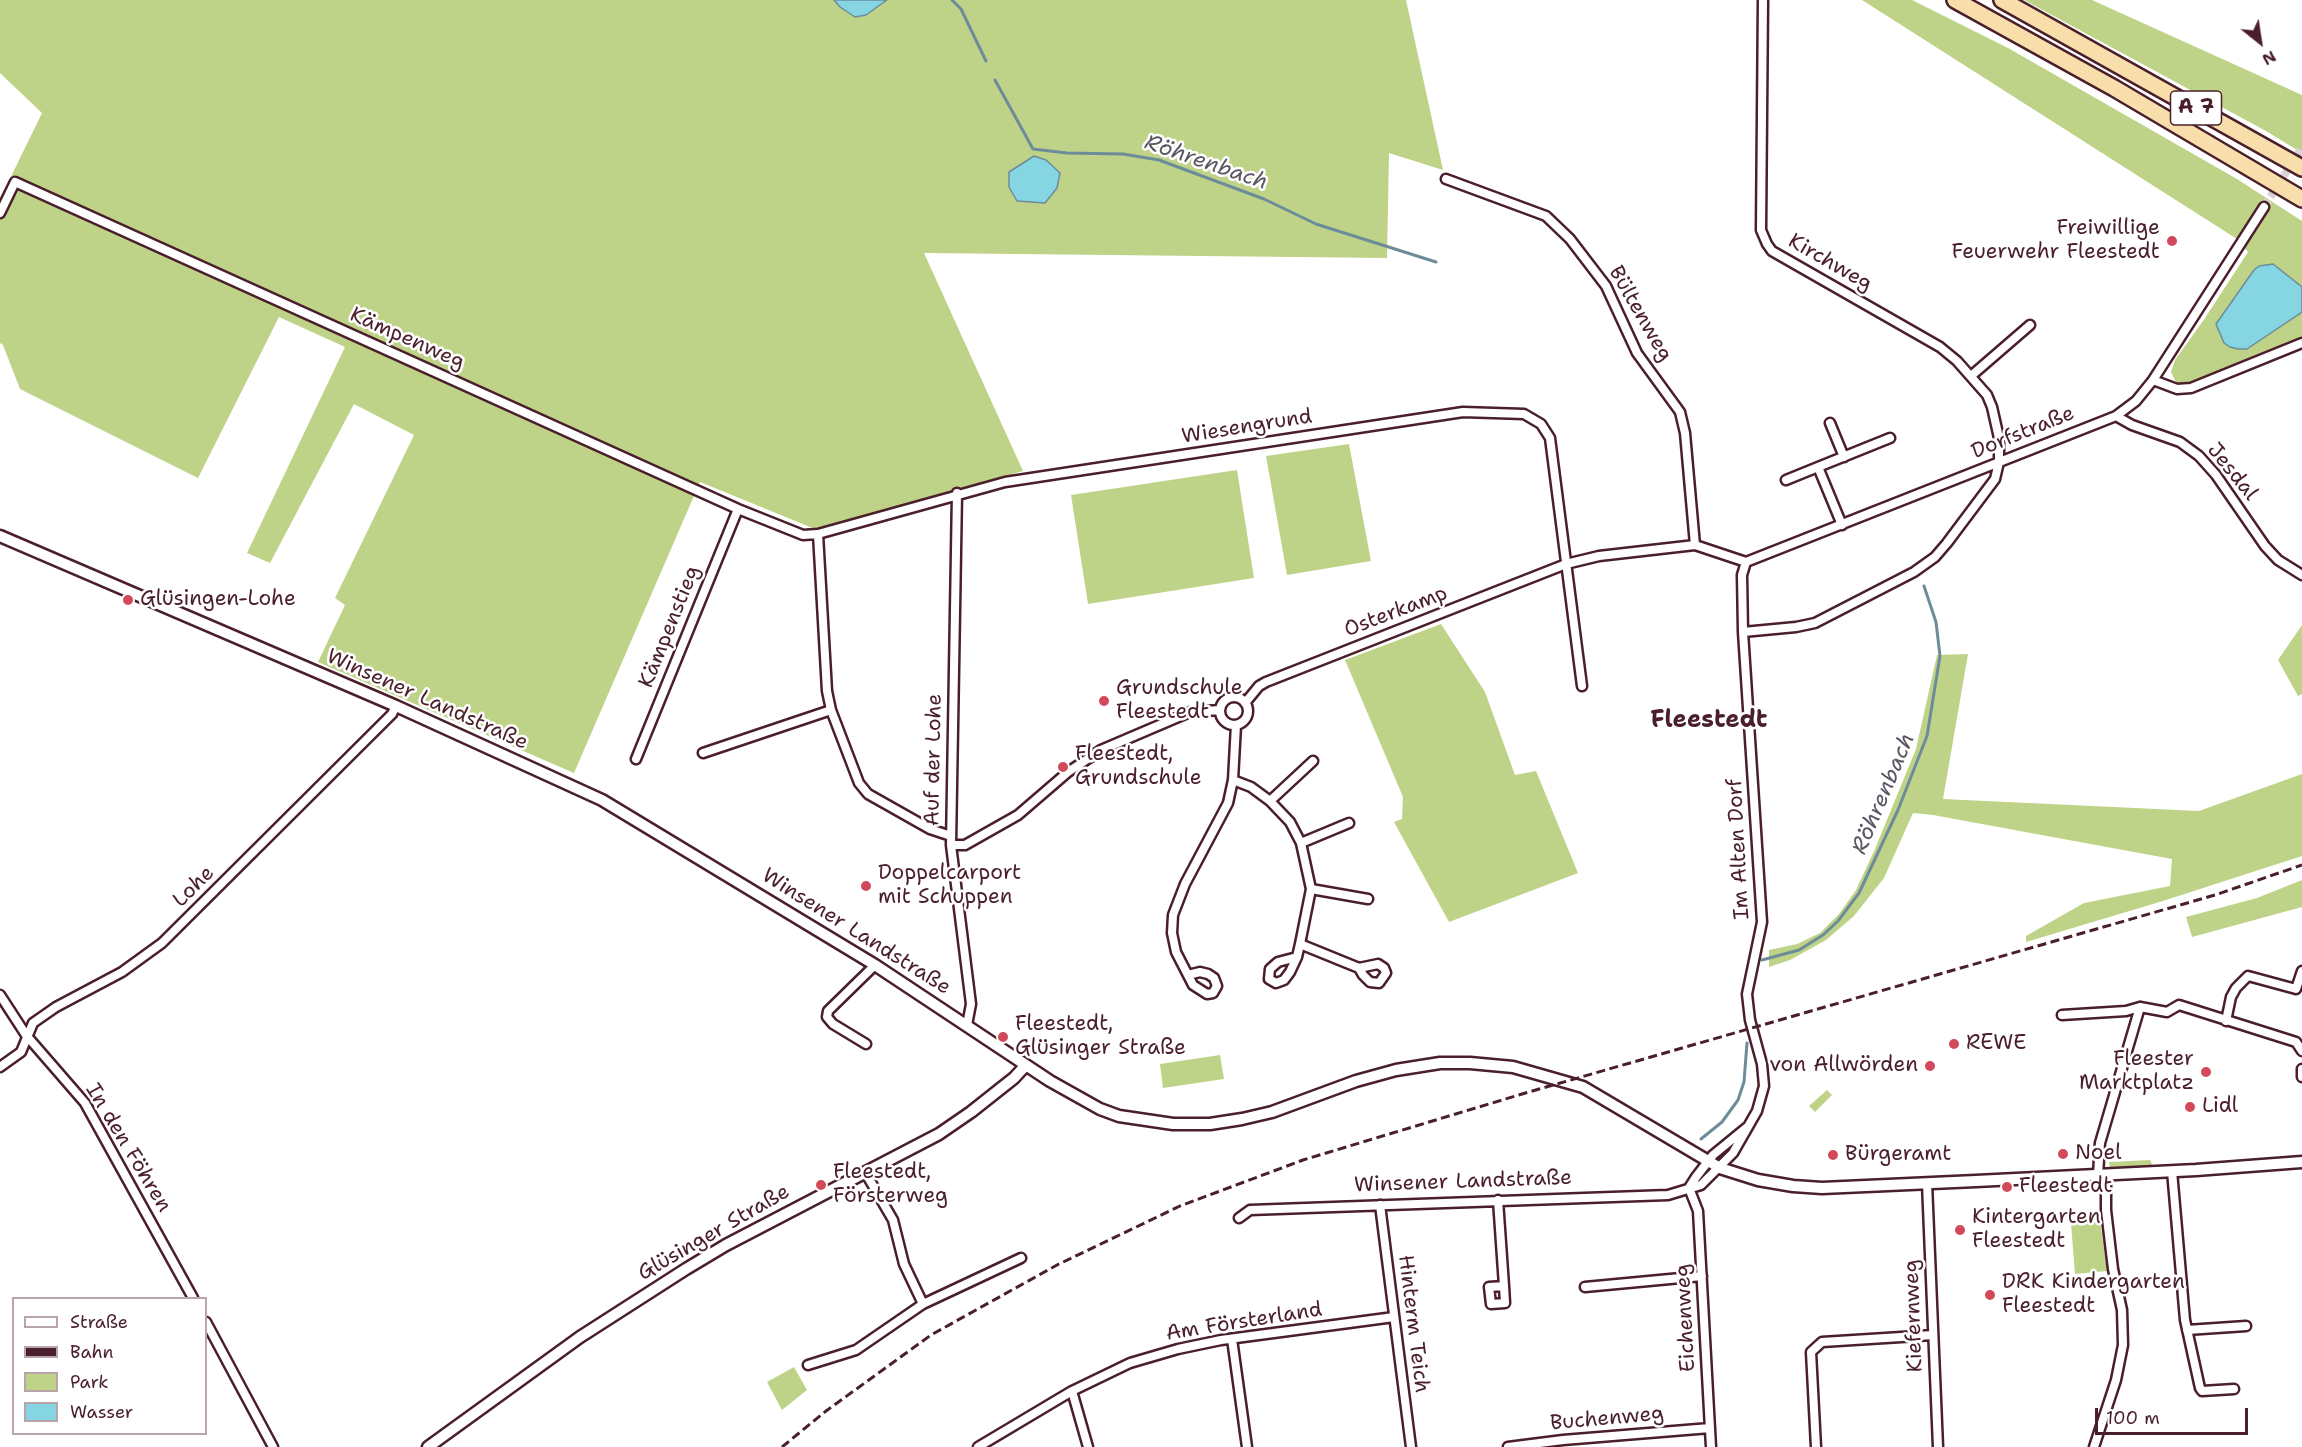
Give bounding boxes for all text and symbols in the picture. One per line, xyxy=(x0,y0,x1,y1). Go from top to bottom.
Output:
north arrow xyxy=(2230,12,2290,72)
text: N xyxy=(2259,46,2280,70)
road number: A 7 xyxy=(2170,91,2222,125)
water label: Röhrenbach xyxy=(1141,130,1271,196)
place label: Freiwillige Feuerwehr Fleestedt xyxy=(1951,216,2160,266)
street label: Kirchweg xyxy=(1783,229,1877,297)
marker: Freiwillige Feuerwehr Fleestedt xyxy=(2165,234,2179,248)
street label: Bültenweg xyxy=(1603,262,1677,366)
street label: Kämpenweg xyxy=(346,302,468,376)
street label: Dorfstraße xyxy=(1968,401,2078,465)
street label: Wiesengrund xyxy=(1180,404,1314,450)
street label: Jesdal xyxy=(2201,438,2263,506)
street label: Kämpenstieg xyxy=(634,562,706,692)
street label: Osterkamp xyxy=(1341,581,1451,643)
place label: Glüsingen-Lohe xyxy=(140,587,296,613)
marker: Glüsingen-Lohe xyxy=(121,593,135,607)
street label: Winsener Landstraße xyxy=(322,644,532,756)
place label: Grundschule Fleestedt xyxy=(1116,676,1243,726)
street label: Auf der Lohe xyxy=(920,694,948,826)
marker: Grundschule Fleestedt xyxy=(1097,694,1111,708)
district label: Fleestedt xyxy=(1651,707,1767,735)
water label: Röhrenbach xyxy=(1847,730,1921,858)
place label: Fleestedt, Grundschule xyxy=(1075,742,1202,792)
marker: Fleestedt, Grundschule xyxy=(1056,760,1070,774)
street label: Im Alten Dorf xyxy=(1723,778,1755,920)
street label: Lohe xyxy=(168,861,220,913)
place label: Doppelcarport mit Schuppen xyxy=(878,861,1021,911)
street label: Winsener Landstraße xyxy=(757,864,955,1000)
marker: Doppelcarport mit Schuppen xyxy=(859,879,873,893)
place label: Fleestedt, Glüsinger Straße xyxy=(1015,1012,1186,1062)
marker: Fleestedt, Glüsinger Straße xyxy=(996,1030,1010,1044)
place label: REWE xyxy=(1966,1031,2026,1057)
marker: REWE xyxy=(1947,1037,1961,1051)
place label: Fleester Marktplatz xyxy=(2079,1047,2194,1097)
place label: von Allwörden xyxy=(1769,1053,1918,1079)
marker: von Allwörden xyxy=(1923,1059,1937,1073)
marker: Fleester Marktplatz xyxy=(2199,1065,2213,1079)
street label: In den Föhren xyxy=(80,1079,176,1217)
place label: Lidl xyxy=(2202,1094,2238,1120)
marker: Lidl xyxy=(2183,1100,2197,1114)
place label: Noel xyxy=(2075,1141,2122,1167)
place label: Bürgeramt xyxy=(1845,1142,1951,1168)
marker: Noel xyxy=(2056,1147,2070,1161)
marker: Bürgeramt xyxy=(1826,1148,1840,1162)
place label: Fleestedt, Försterweg xyxy=(833,1160,948,1210)
street label: Winsener Landstraße xyxy=(1354,1166,1572,1198)
place label: Fleestedt xyxy=(2019,1174,2112,1200)
marker: Fleestedt, Försterweg xyxy=(814,1178,828,1192)
street label: Glüsinger Straße xyxy=(634,1179,794,1287)
marker: Fleestedt xyxy=(2000,1180,2014,1194)
place label: Kintergarten Fleestedt xyxy=(1972,1205,2101,1255)
marker: Kintergarten Fleestedt xyxy=(1953,1223,1967,1237)
street label: Hinterm Teich xyxy=(1392,1254,1434,1394)
street label: Kiefernweg xyxy=(1899,1259,1929,1373)
street label: Eichenweg xyxy=(1671,1263,1701,1373)
place label: DRK Kindergarten Fleestedt xyxy=(2002,1270,2185,1320)
marker: DRK Kindergarten Fleestedt xyxy=(1983,1288,1997,1302)
legend xyxy=(12,1297,207,1435)
street label: Am Försterland xyxy=(1164,1297,1324,1347)
text: Straße xyxy=(70,1310,128,1334)
text: Bahn xyxy=(70,1340,114,1364)
text: Park xyxy=(70,1370,109,1394)
scale bar xyxy=(2098,1396,2251,1434)
text: Wasser xyxy=(70,1400,133,1424)
street label: Buchenweg xyxy=(1549,1401,1665,1437)
text: 100 m xyxy=(2106,1406,2160,1430)

